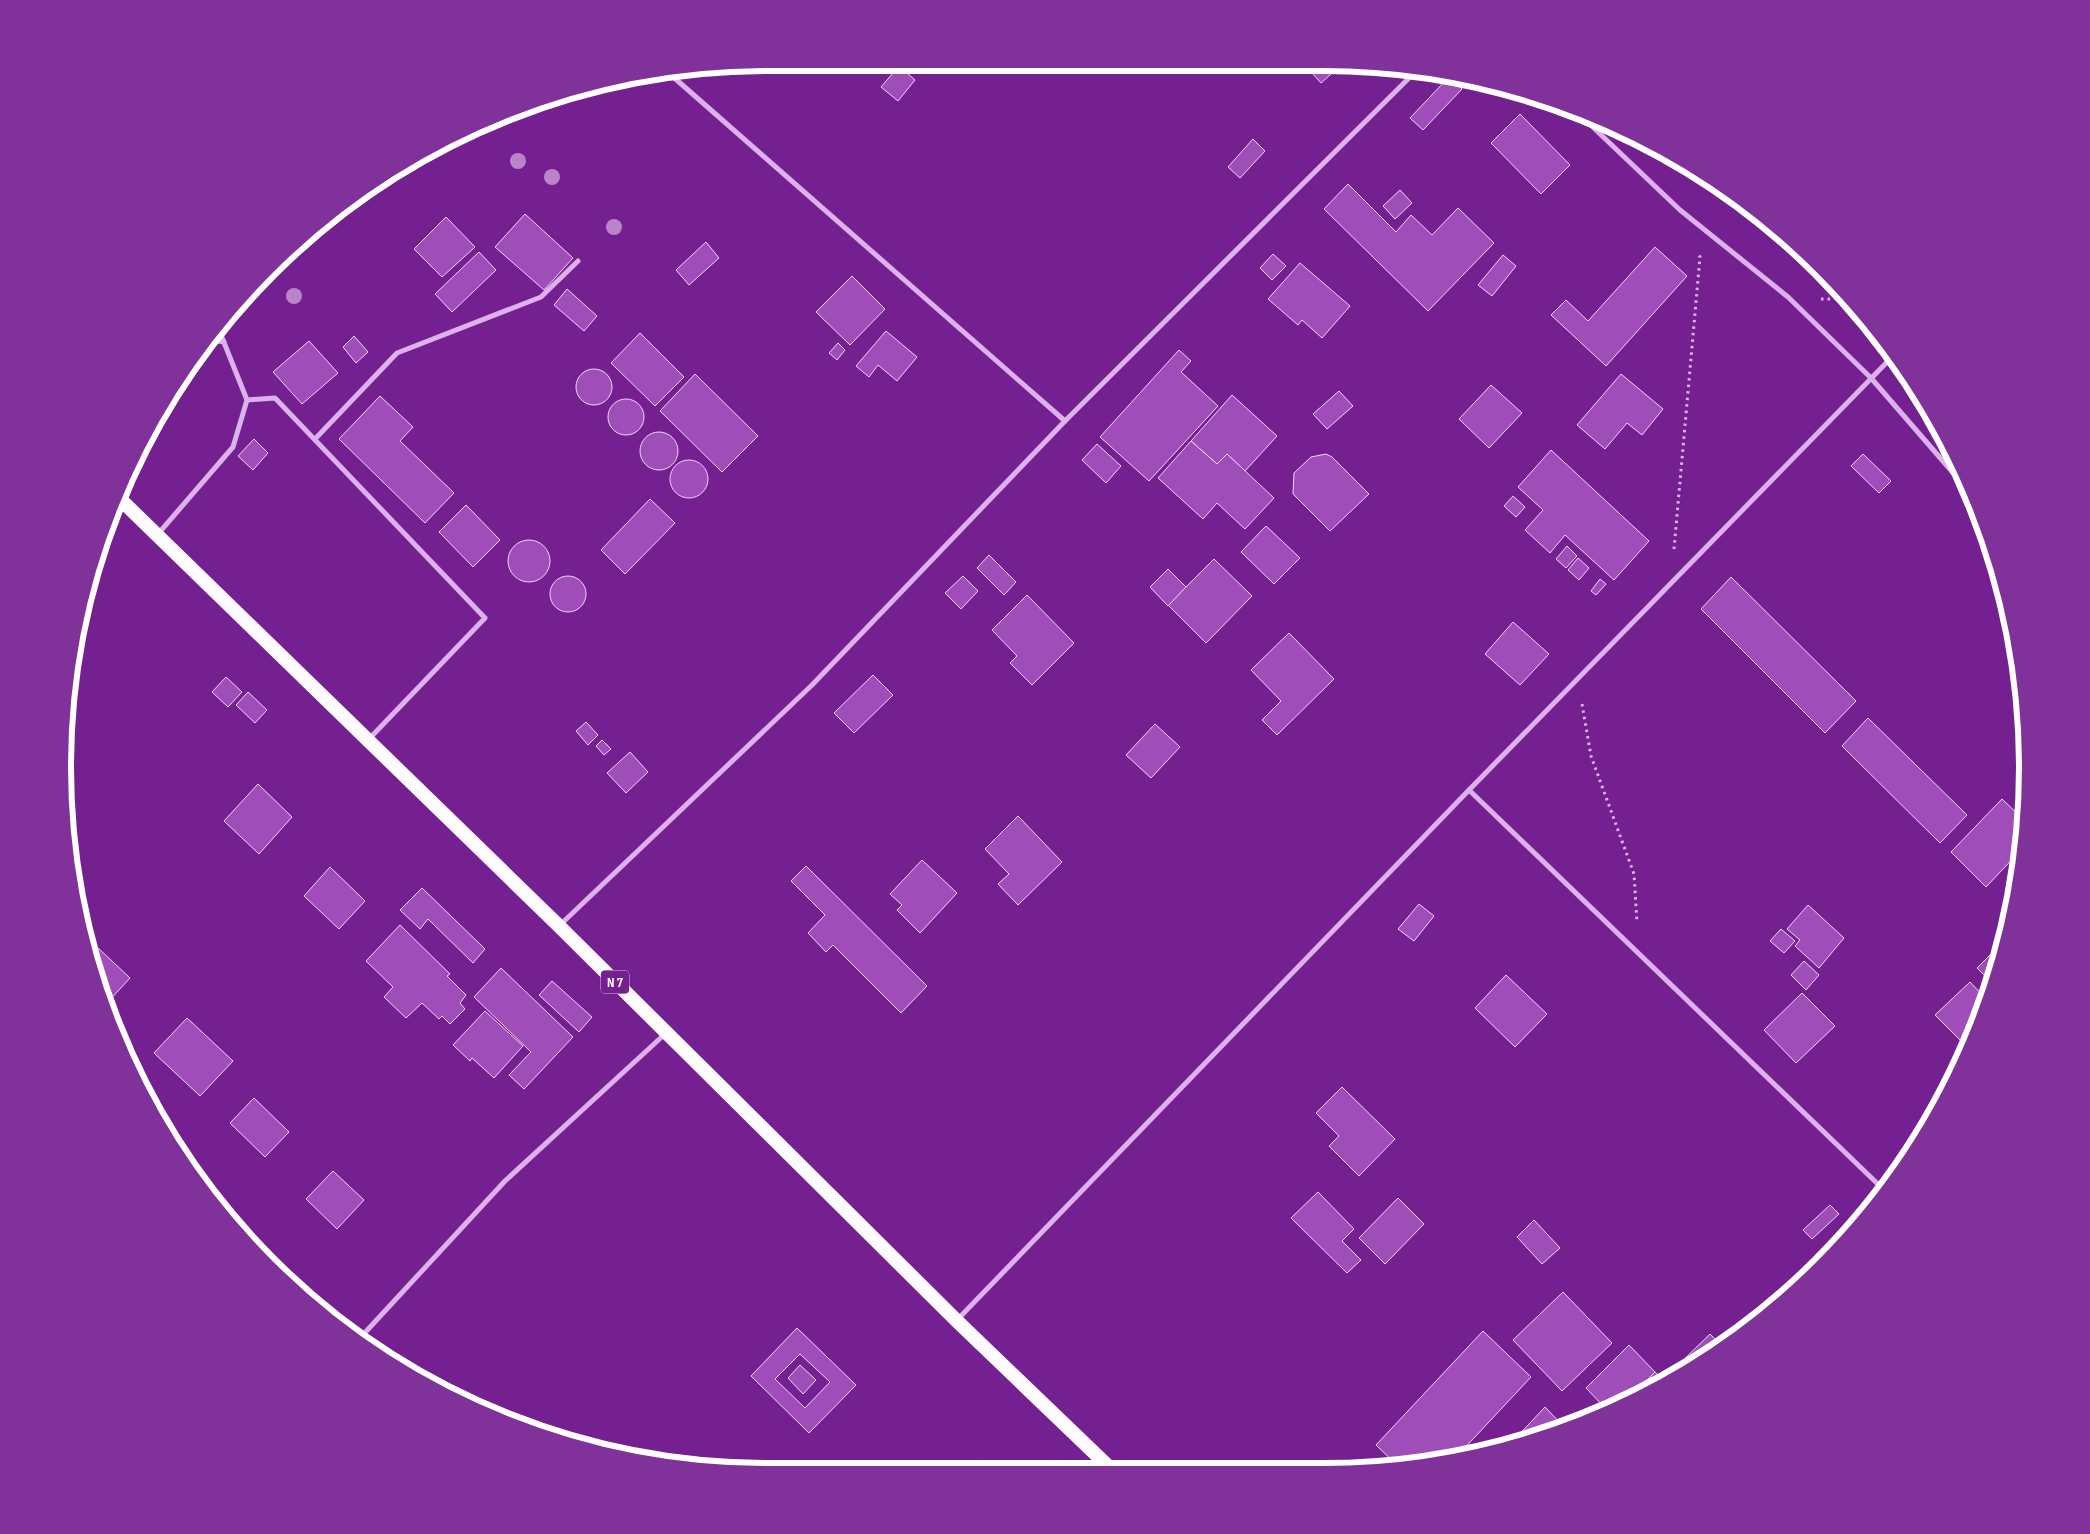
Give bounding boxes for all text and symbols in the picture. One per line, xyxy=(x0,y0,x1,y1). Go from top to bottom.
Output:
road number: N 7 xyxy=(601,970,629,994)

